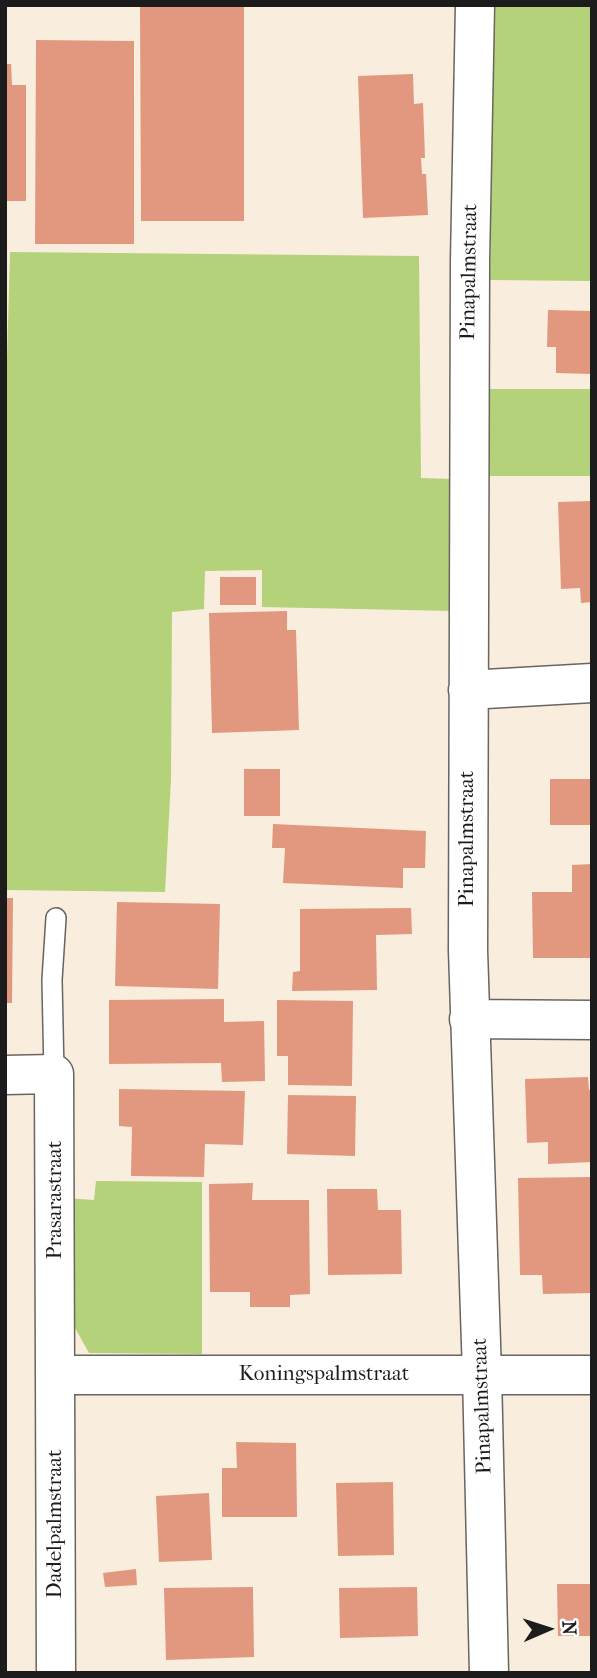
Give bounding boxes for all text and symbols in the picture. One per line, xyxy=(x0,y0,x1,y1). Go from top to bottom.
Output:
street label: Pinapalmstraat xyxy=(456,204,484,340)
street label: Pinapalmstraat xyxy=(455,771,481,907)
street label: Prasarastraat xyxy=(43,1141,69,1259)
street label: Pinapalmstraat xyxy=(468,1337,498,1475)
street label: Koningspalmstraat xyxy=(239,1362,409,1388)
street label: Dadelpalmstraat xyxy=(43,1450,69,1598)
north arrow xyxy=(513,1594,583,1664)
text: N xyxy=(558,1620,580,1636)

